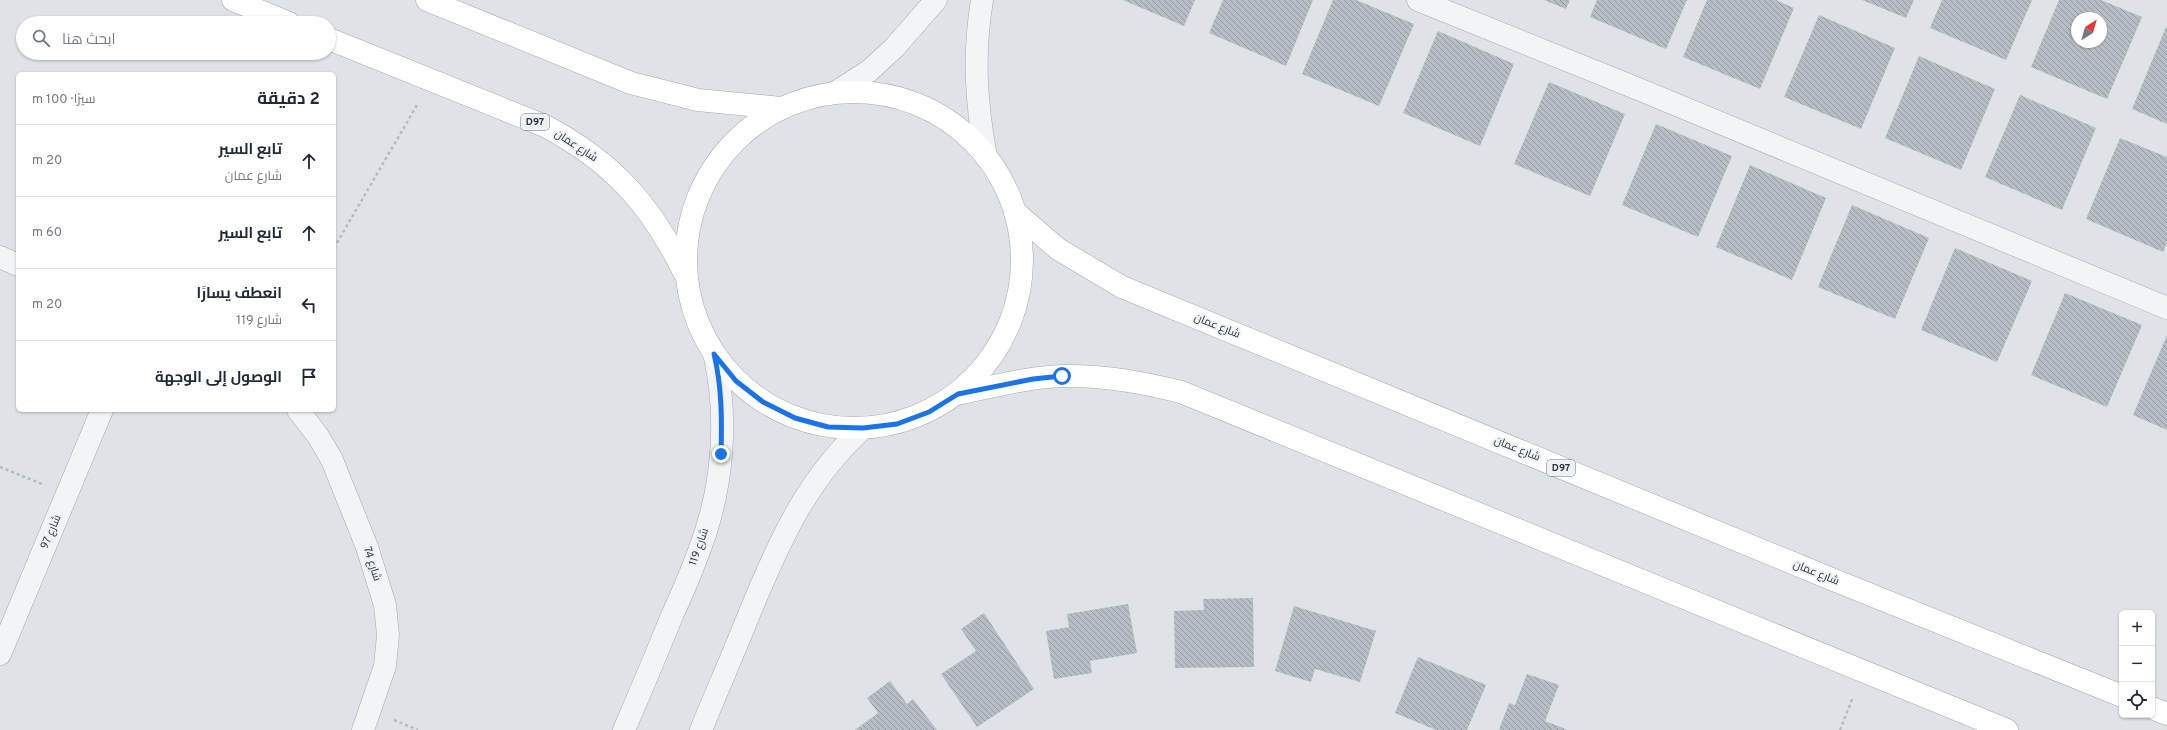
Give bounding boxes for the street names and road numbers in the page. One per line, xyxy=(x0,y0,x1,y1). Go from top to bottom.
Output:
road number: D97 xyxy=(521,114,549,130)
street label: شارع عمان xyxy=(552,127,600,165)
street label: شارع عمان xyxy=(1192,310,1242,342)
street label: شارع عمان xyxy=(1492,433,1542,465)
road number: D97 xyxy=(1547,460,1575,476)
street label: شارع 97 xyxy=(38,513,64,551)
street label: شارع 119 xyxy=(686,526,712,568)
street label: شارع 74 xyxy=(360,545,384,583)
street label: شارع عمان xyxy=(1791,557,1841,589)

